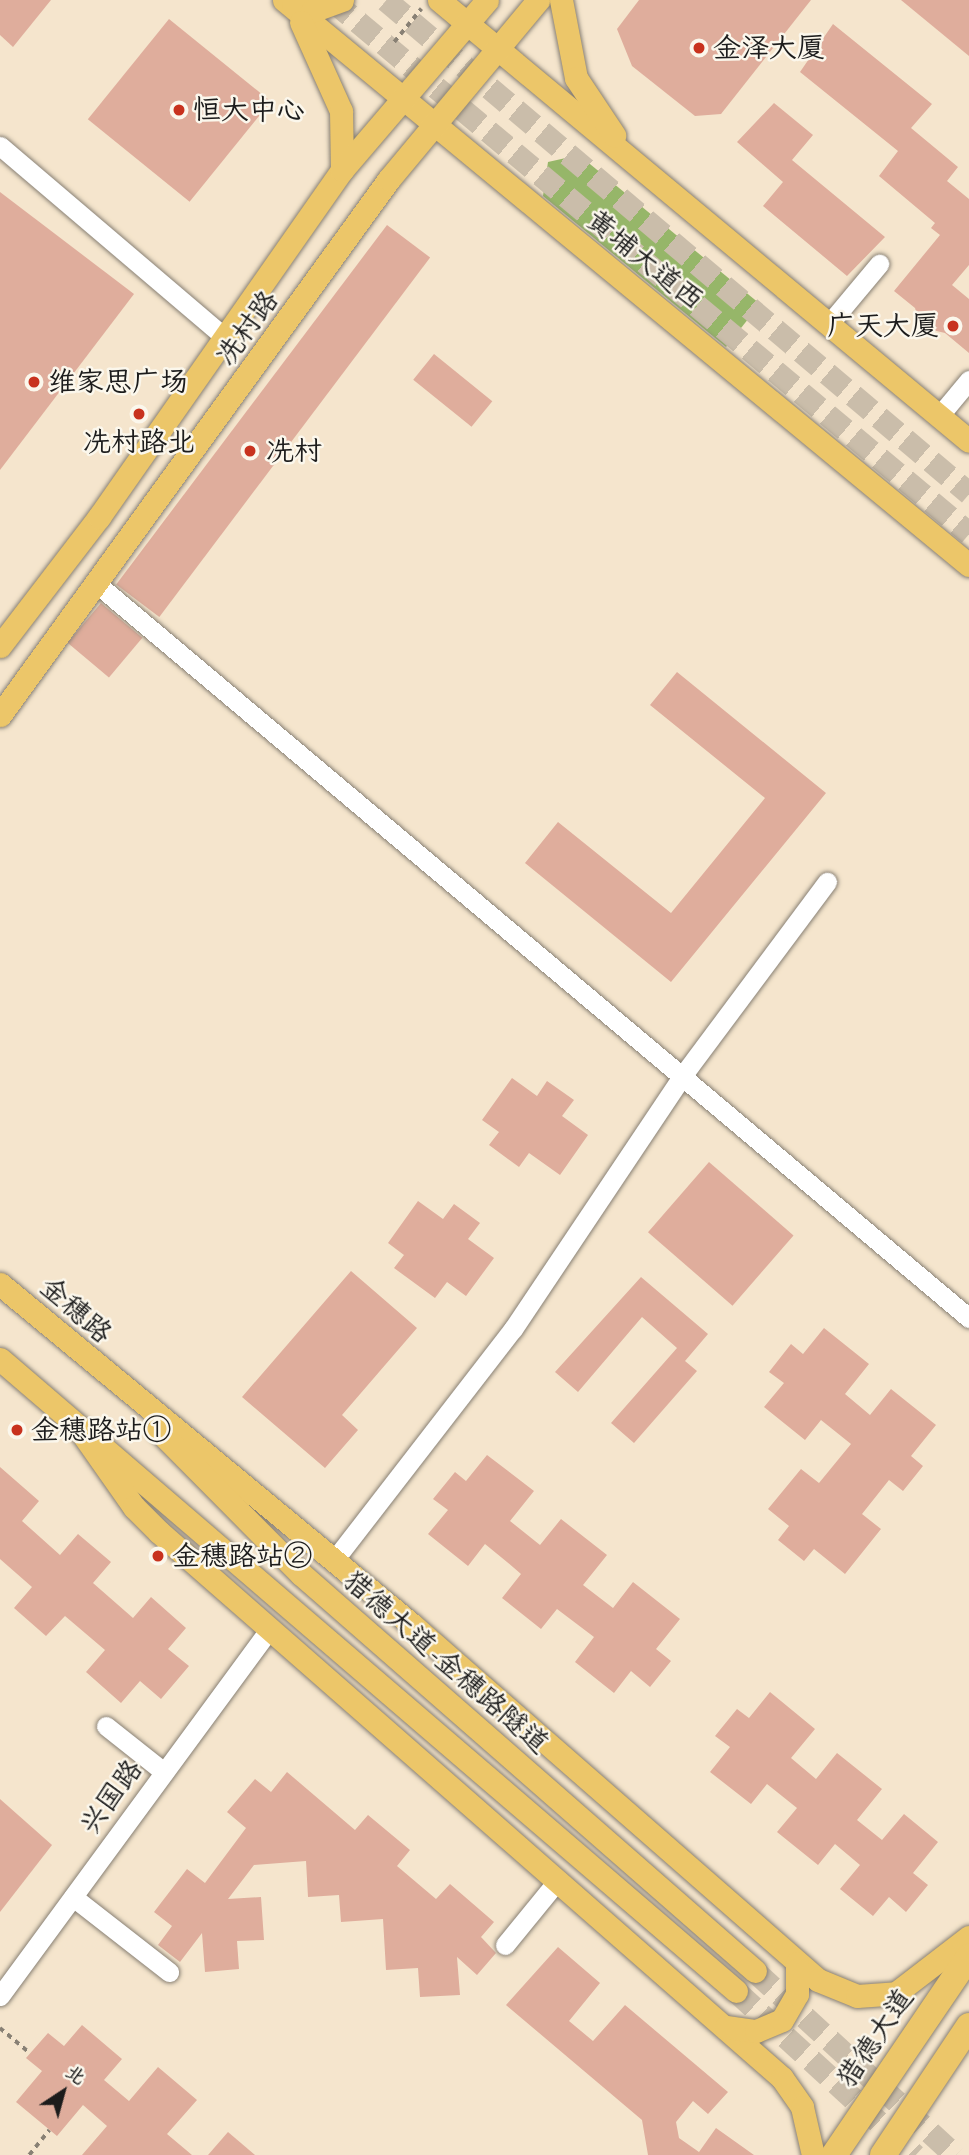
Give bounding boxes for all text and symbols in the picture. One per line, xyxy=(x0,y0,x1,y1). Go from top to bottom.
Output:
place label: 金泽大厦 xyxy=(713,31,825,65)
marker: 金泽大厦 xyxy=(691,40,707,56)
place label: 恒大中心 xyxy=(193,93,305,127)
marker: 恒大中心 xyxy=(171,102,187,118)
street label: 黄埔大道西 xyxy=(580,203,710,317)
street label: 冼村路 xyxy=(209,284,285,372)
place label: 广天大厦 xyxy=(827,309,939,343)
marker: 广天大厦 xyxy=(945,318,961,334)
place label: 维家思广场 xyxy=(48,365,188,399)
marker: 维家思广场 xyxy=(26,374,42,390)
marker: 冼村路北 xyxy=(131,406,147,422)
place label: 冼村路北 xyxy=(83,425,195,459)
place label: 冼村 xyxy=(266,434,322,468)
marker: 冼村 xyxy=(240,441,260,461)
street label: 金穗路 xyxy=(33,1270,119,1350)
place label: 金穗路站① xyxy=(31,1413,171,1447)
marker: 金穗路站① xyxy=(9,1422,25,1438)
place label: 金穗路站② xyxy=(172,1539,312,1573)
marker: 金穗路站② xyxy=(150,1548,166,1564)
street label: 猎德大道-金穗路隧道 xyxy=(336,1564,556,1760)
street label: 兴国路 xyxy=(73,1753,149,1841)
street label: 猎德大道 xyxy=(830,1982,920,2094)
north arrow xyxy=(28,2057,98,2127)
text: 北 xyxy=(61,2060,90,2090)

